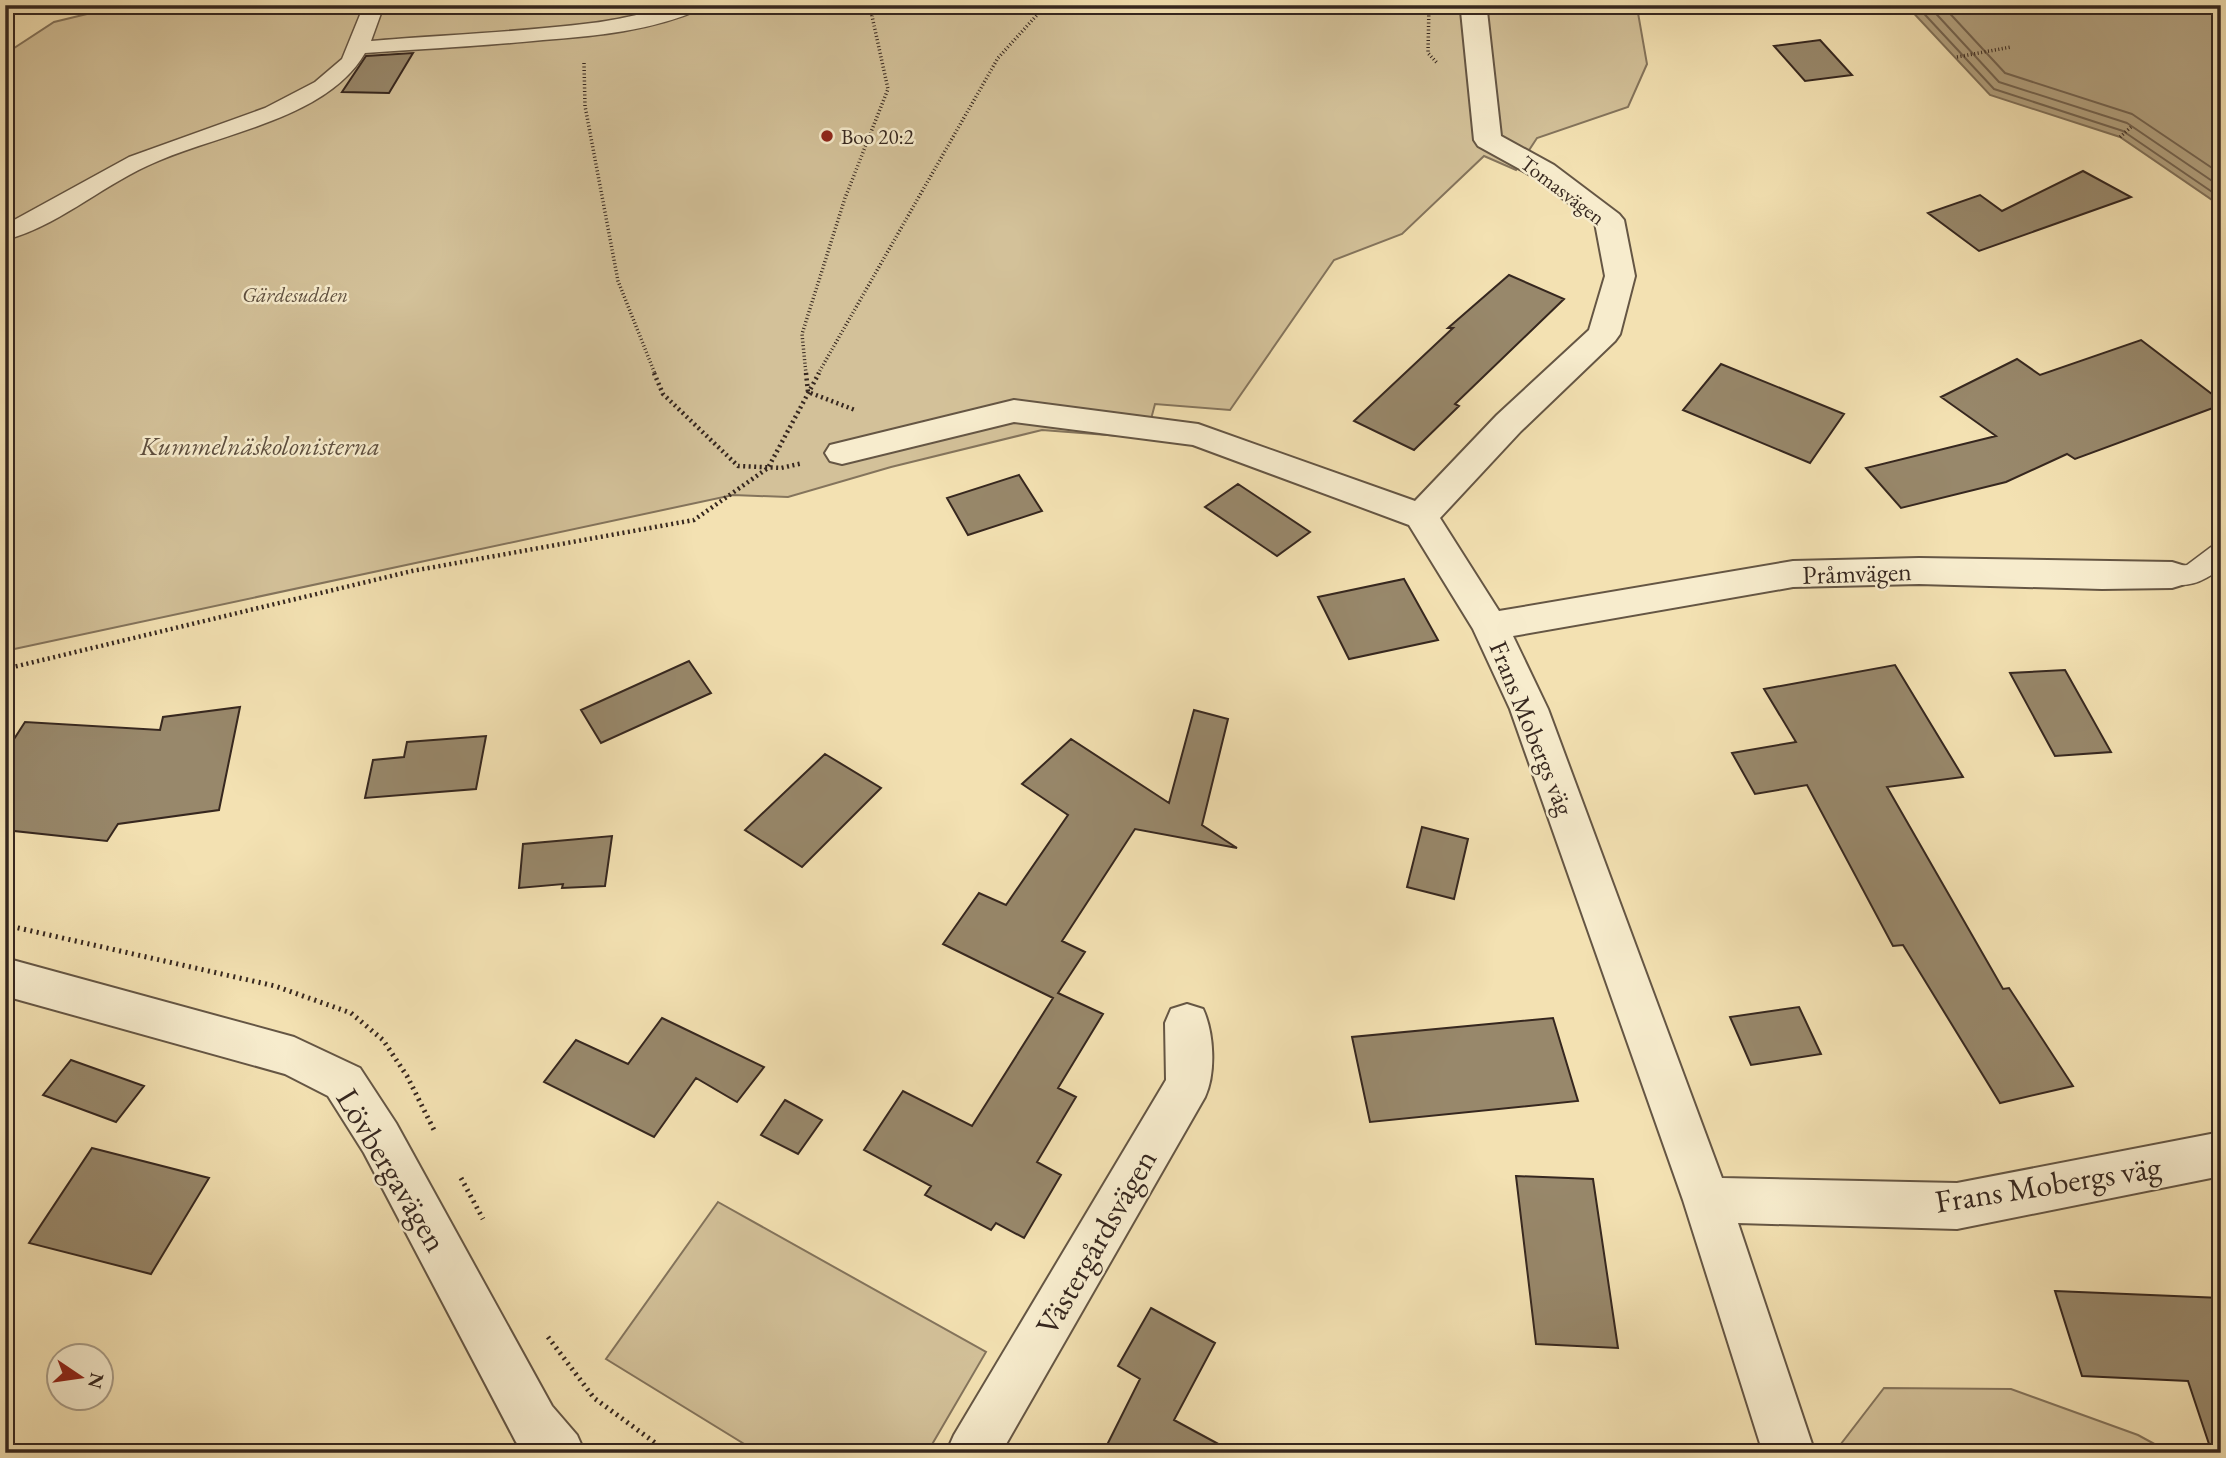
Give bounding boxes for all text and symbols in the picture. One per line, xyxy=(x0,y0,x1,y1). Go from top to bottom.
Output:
place label: Boo 20:2 xyxy=(841,123,914,150)
marker: Boo 20:2 xyxy=(819,128,835,144)
street label: Tomasvägen xyxy=(1515,149,1611,231)
park label: Gärdesudden xyxy=(242,281,348,308)
park label: Kummelnäskolonisterna xyxy=(139,429,380,463)
street label: Pråmvägen xyxy=(1802,554,1913,592)
street label: Frans Mobergs väg xyxy=(1482,636,1583,821)
street label: Lövbergavägen xyxy=(327,1081,457,1259)
street label: Västergårdsvägen xyxy=(1026,1141,1166,1343)
street label: Frans Mobergs väg xyxy=(1932,1145,2165,1223)
north arrow xyxy=(46,1342,116,1412)
text: N xyxy=(82,1370,110,1392)

